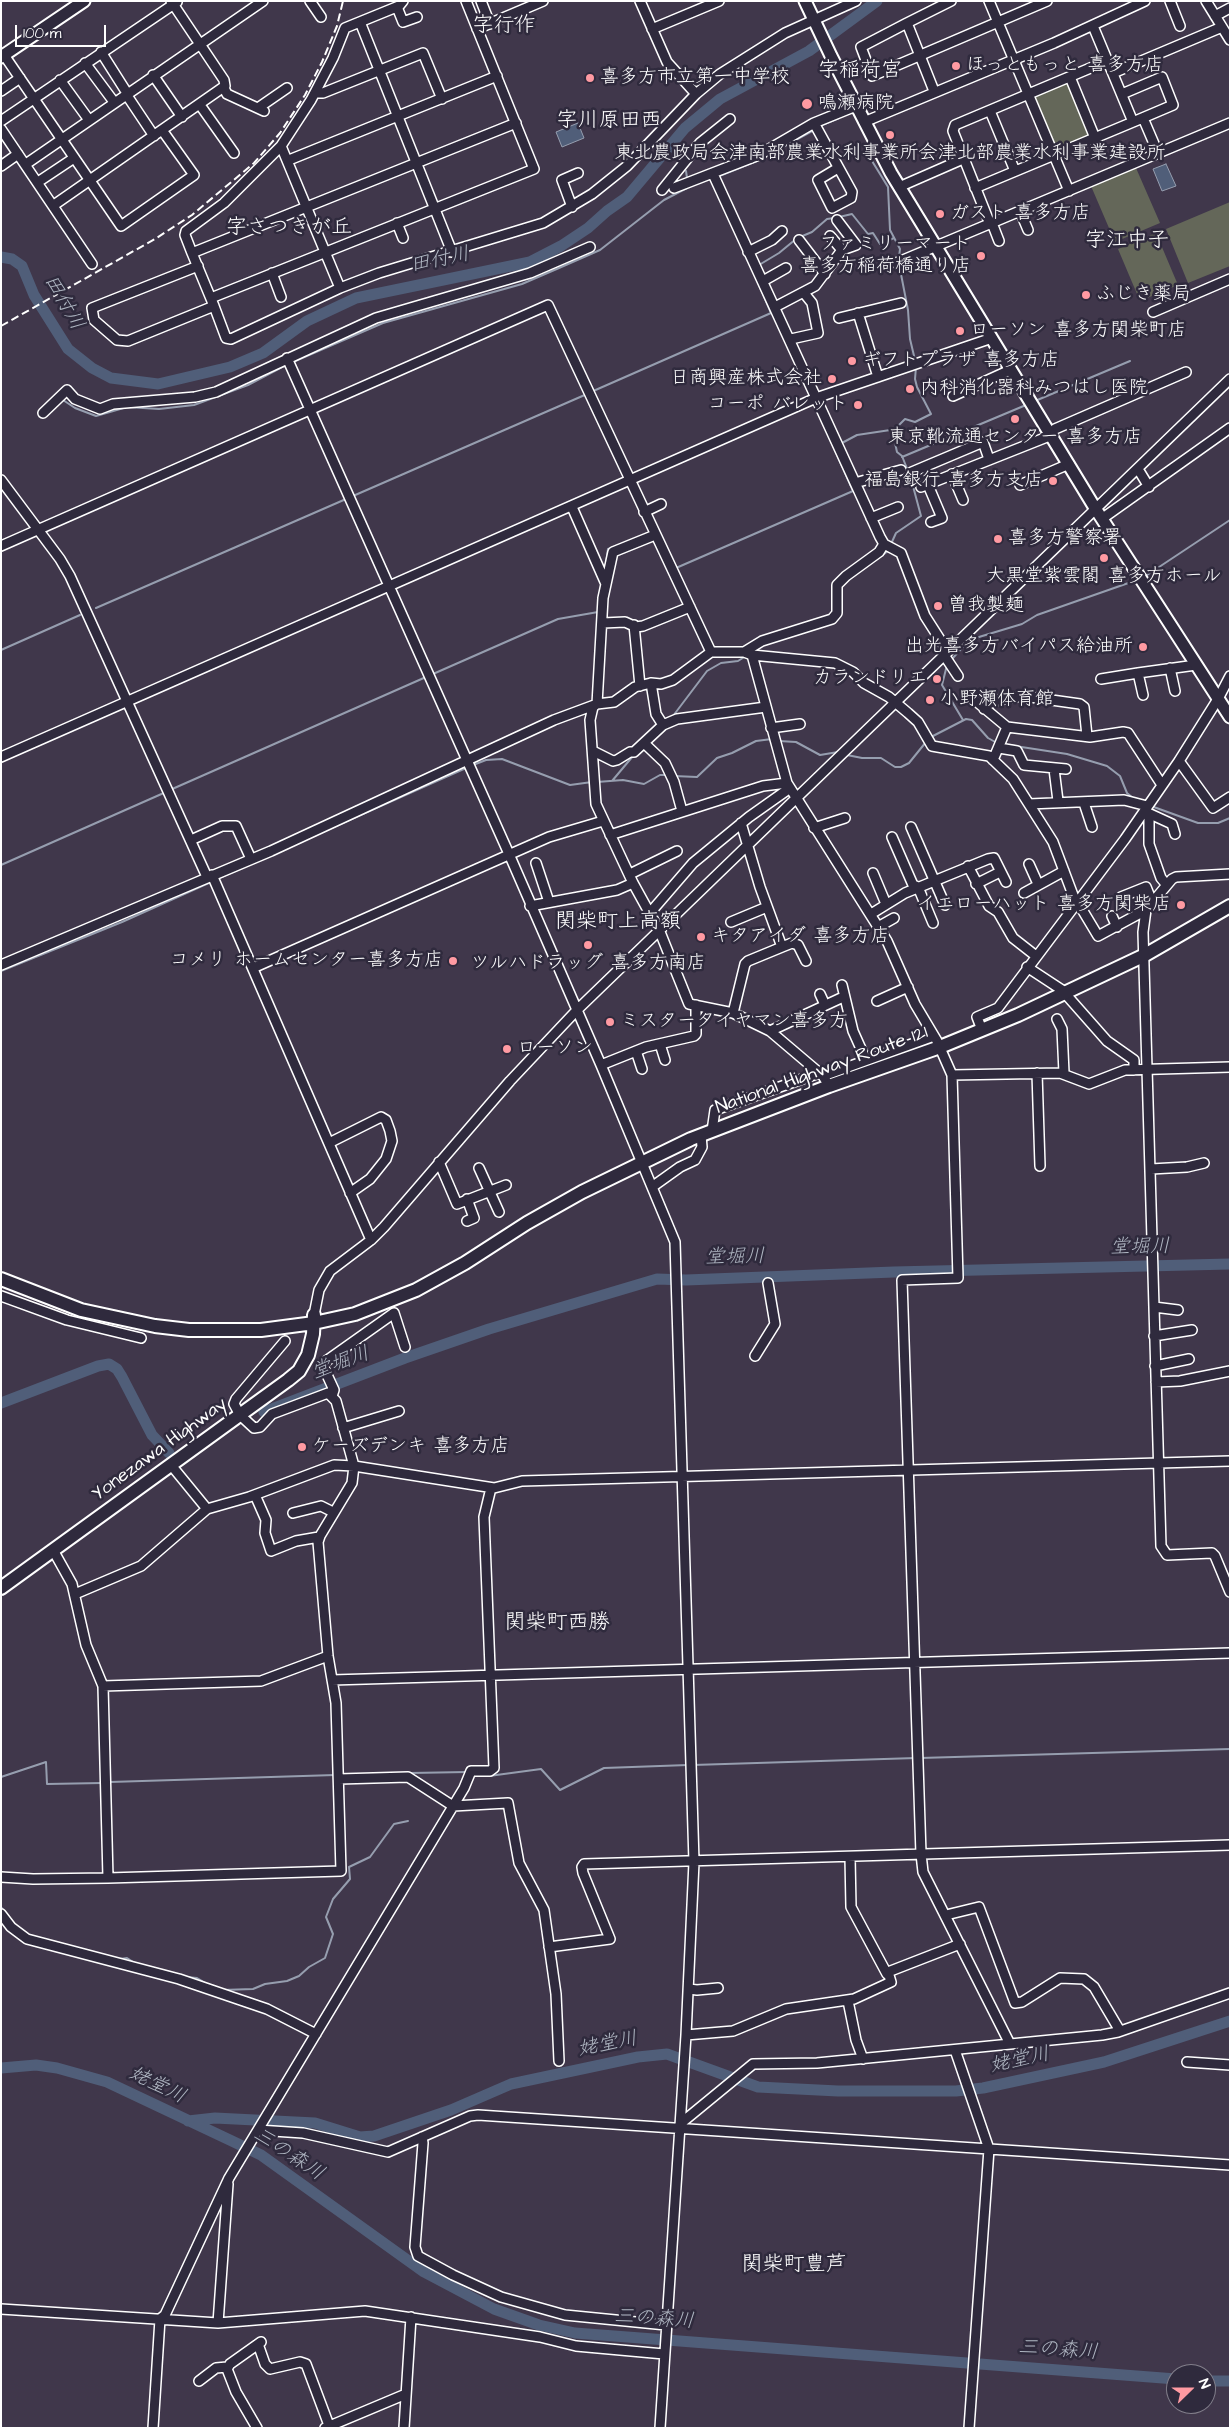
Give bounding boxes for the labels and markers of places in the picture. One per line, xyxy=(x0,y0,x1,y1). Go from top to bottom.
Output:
place label: ほっともっと 喜多方店 xyxy=(966,55,1164,77)
marker: ほっともっと 喜多方店 xyxy=(950,60,962,72)
place label: 喜多方市立第一中学校 xyxy=(600,67,790,89)
marker: 喜多方市立第一中学校 xyxy=(584,72,596,84)
place label: 鳴瀬病院 xyxy=(818,93,894,115)
marker: 鳴瀬病院 xyxy=(800,97,814,111)
marker: 東北農政局会津南部農業水利事業所会津北部農業水利事業建設所 xyxy=(884,129,896,141)
place label: 東北農政局会津南部農業水利事業所会津北部農業水利事業建設所 xyxy=(615,143,1165,165)
place label: ガスト 喜多方店 xyxy=(950,203,1091,225)
marker: ガスト 喜多方店 xyxy=(934,208,946,220)
place label: ファミリーマート 喜多方稲荷橋通り店 xyxy=(800,234,971,278)
marker: ファミリーマート 喜多方稲荷橋通り店 xyxy=(975,250,987,262)
place label: ふじき薬局 xyxy=(1096,284,1191,306)
marker: ふじき薬局 xyxy=(1080,289,1092,301)
place label: ローソン 喜多方関柴町店 xyxy=(970,320,1187,342)
marker: ローソン 喜多方関柴町店 xyxy=(954,325,966,337)
place label: ギフトプラザ 喜多方店 xyxy=(862,350,1060,372)
marker: ギフトプラザ 喜多方店 xyxy=(846,355,858,367)
place label: 日商興産株式会社 xyxy=(670,368,822,390)
marker: 日商興産株式会社 xyxy=(826,373,838,385)
place label: 内科消化器科みつはし医院 xyxy=(920,378,1148,400)
marker: 内科消化器科みつはし医院 xyxy=(904,383,916,395)
place label: コーポ バレット xyxy=(707,394,848,416)
marker: コーポ バレット xyxy=(852,399,864,411)
marker: 東京靴流通センター 喜多方店 xyxy=(1009,413,1021,425)
place label: 東京靴流通センター 喜多方店 xyxy=(888,427,1142,449)
place label: 福島銀行 喜多方支店 xyxy=(864,470,1043,492)
marker: 福島銀行 喜多方支店 xyxy=(1047,475,1059,487)
place label: 喜多方警察署 xyxy=(1008,528,1122,550)
marker: 喜多方警察署 xyxy=(992,533,1004,545)
marker: 大黒堂紫雲閣 喜多方ホール xyxy=(1098,552,1110,564)
place label: 大黒堂紫雲閣 喜多方ホール xyxy=(986,566,1222,588)
place label: 曽我製麺 xyxy=(948,595,1024,617)
marker: 曽我製麺 xyxy=(932,600,944,612)
place label: 出光喜多方バイパス給油所 xyxy=(905,636,1133,658)
marker: 出光喜多方バイパス給油所 xyxy=(1137,641,1149,653)
place label: カランドリエ xyxy=(813,668,927,690)
marker: カランドリエ xyxy=(931,673,943,685)
place label: 小野瀬体育館 xyxy=(940,689,1054,711)
marker: 小野瀬体育館 xyxy=(924,694,936,706)
place label: イエローハット 喜多方関柴店 xyxy=(916,894,1171,916)
marker: イエローハット 喜多方関柴店 xyxy=(1175,899,1187,911)
place label: キタアイダ 喜多方店 xyxy=(711,926,890,948)
marker: キタアイダ 喜多方店 xyxy=(695,931,707,943)
marker: ツルハドラッグ 喜多方南店 xyxy=(582,939,594,951)
place label: コメリ ホームセンター喜多方店 xyxy=(169,950,443,972)
place label: ツルハドラッグ 喜多方南店 xyxy=(470,953,706,975)
marker: コメリ ホームセンター喜多方店 xyxy=(447,955,459,967)
place label: ミスタータイヤマン喜多方 xyxy=(620,1011,848,1033)
marker: ミスタータイヤマン喜多方 xyxy=(604,1016,616,1028)
place label: ローソン xyxy=(517,1038,593,1060)
marker: ローソン xyxy=(501,1043,513,1055)
place label: ケーズデンキ 喜多方店 xyxy=(312,1436,510,1458)
marker: ケーズデンキ 喜多方店 xyxy=(296,1441,308,1453)

